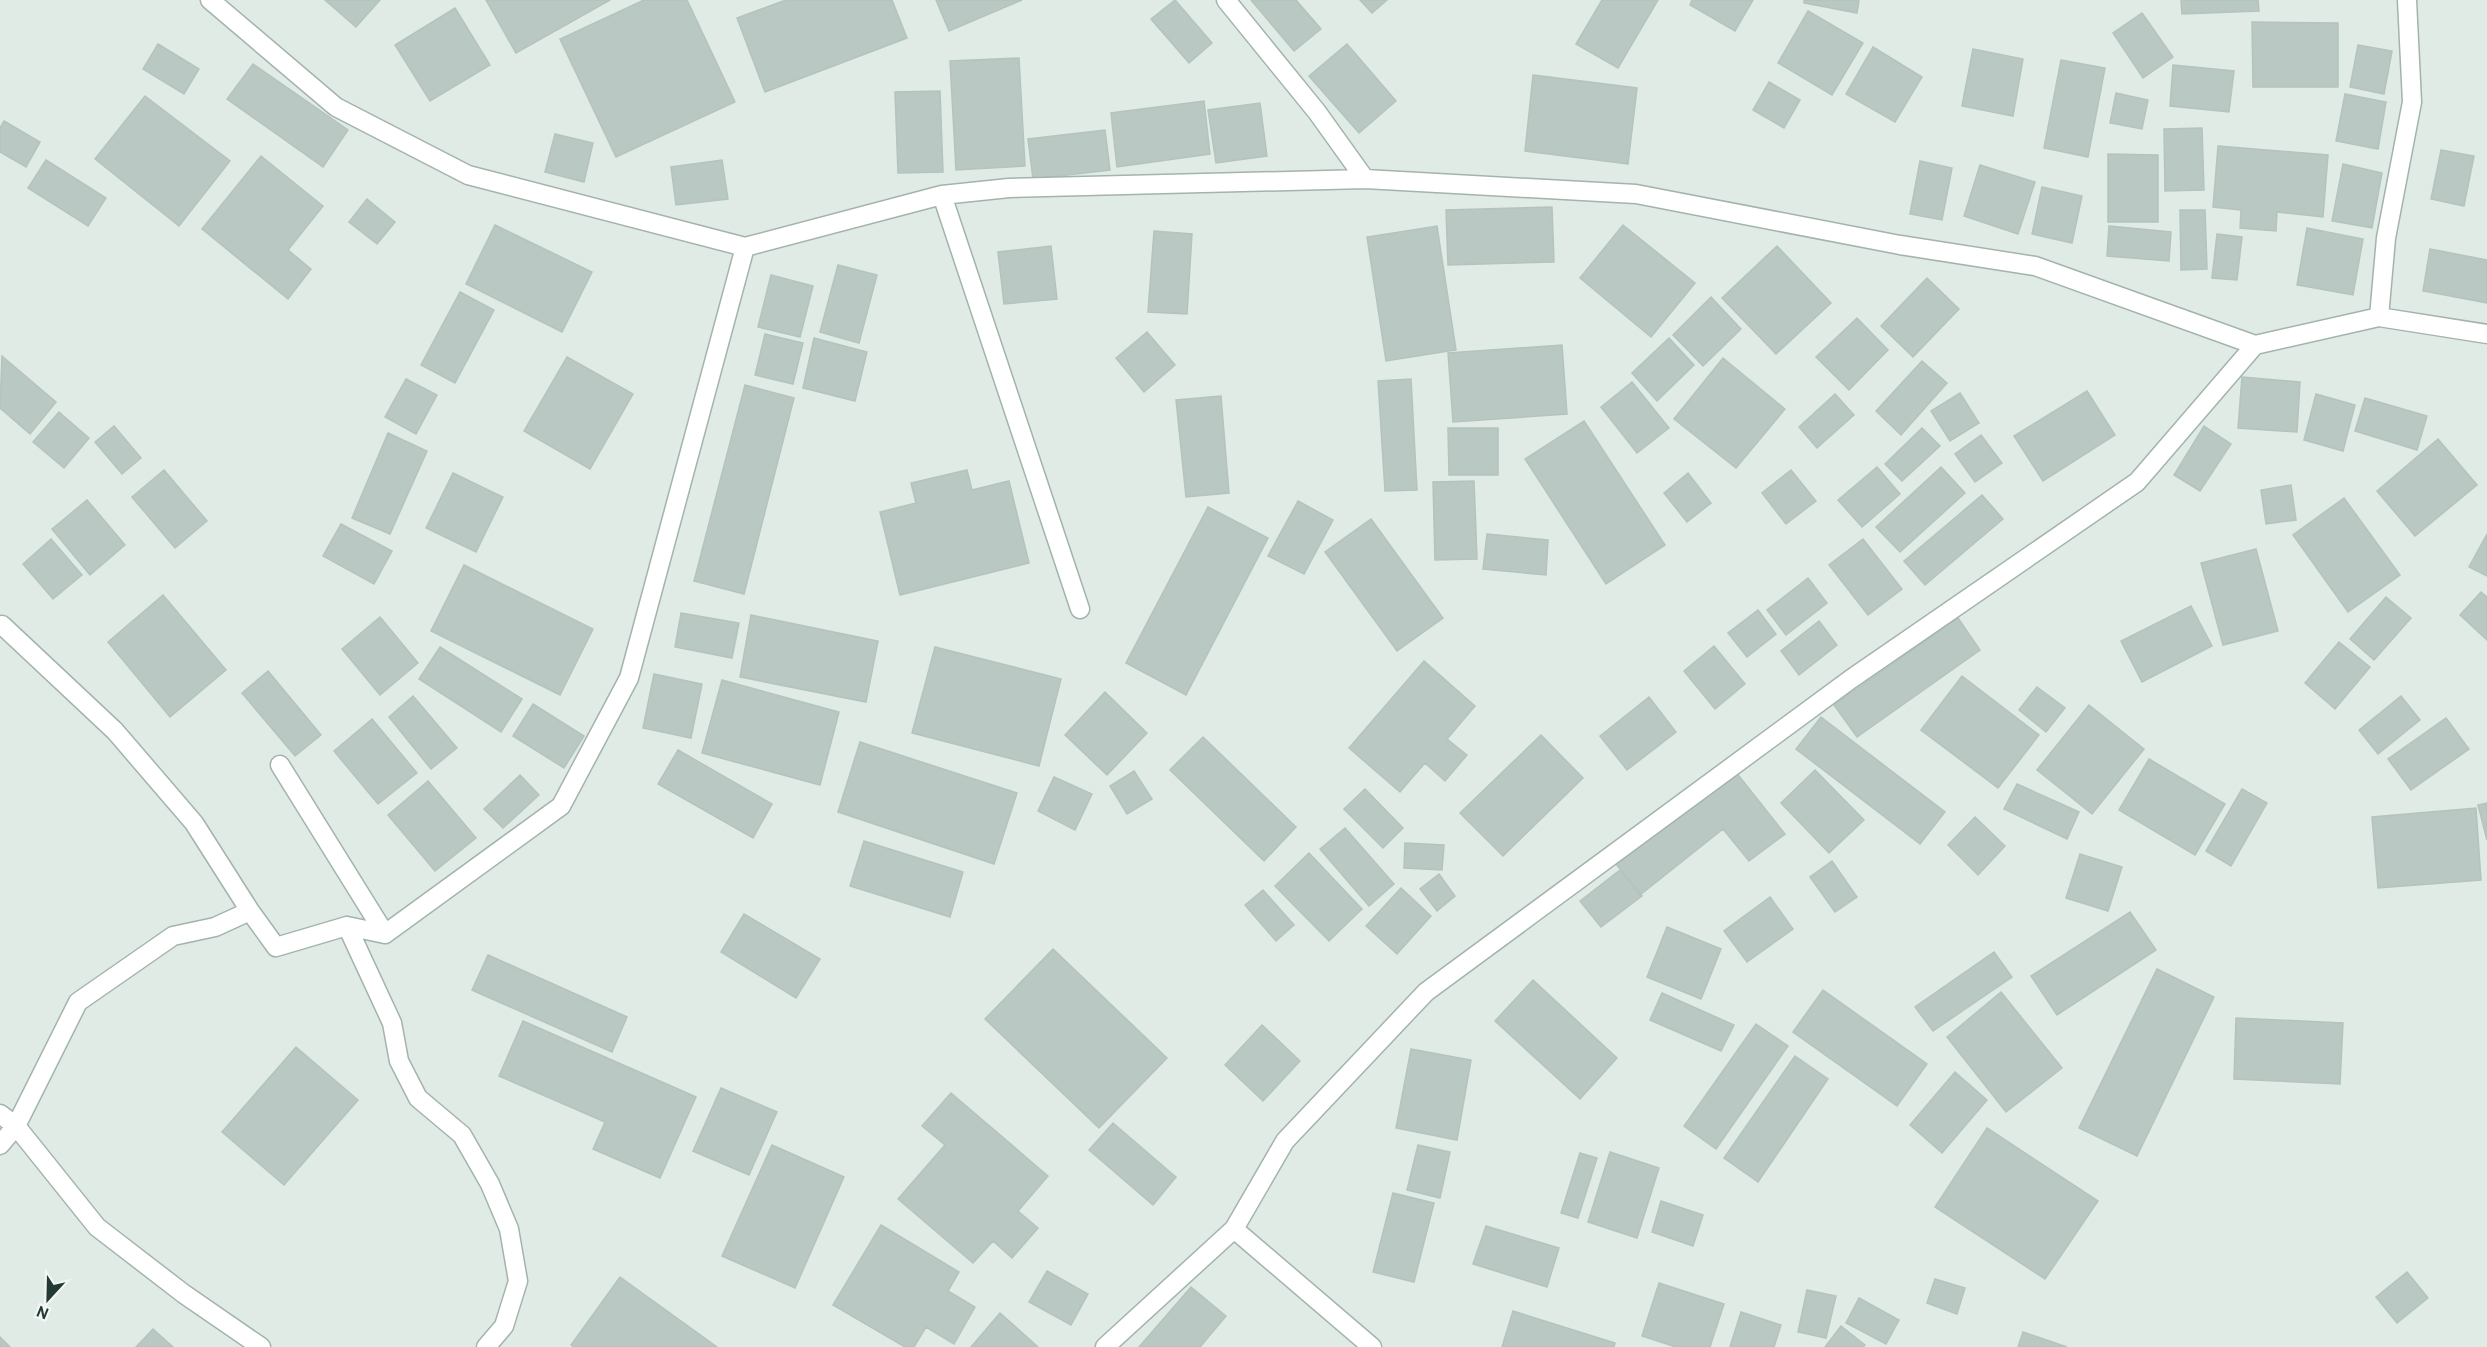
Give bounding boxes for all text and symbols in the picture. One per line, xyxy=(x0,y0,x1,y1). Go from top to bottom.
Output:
north arrow xyxy=(18,1269,78,1329)
text: N xyxy=(34,1300,52,1322)

